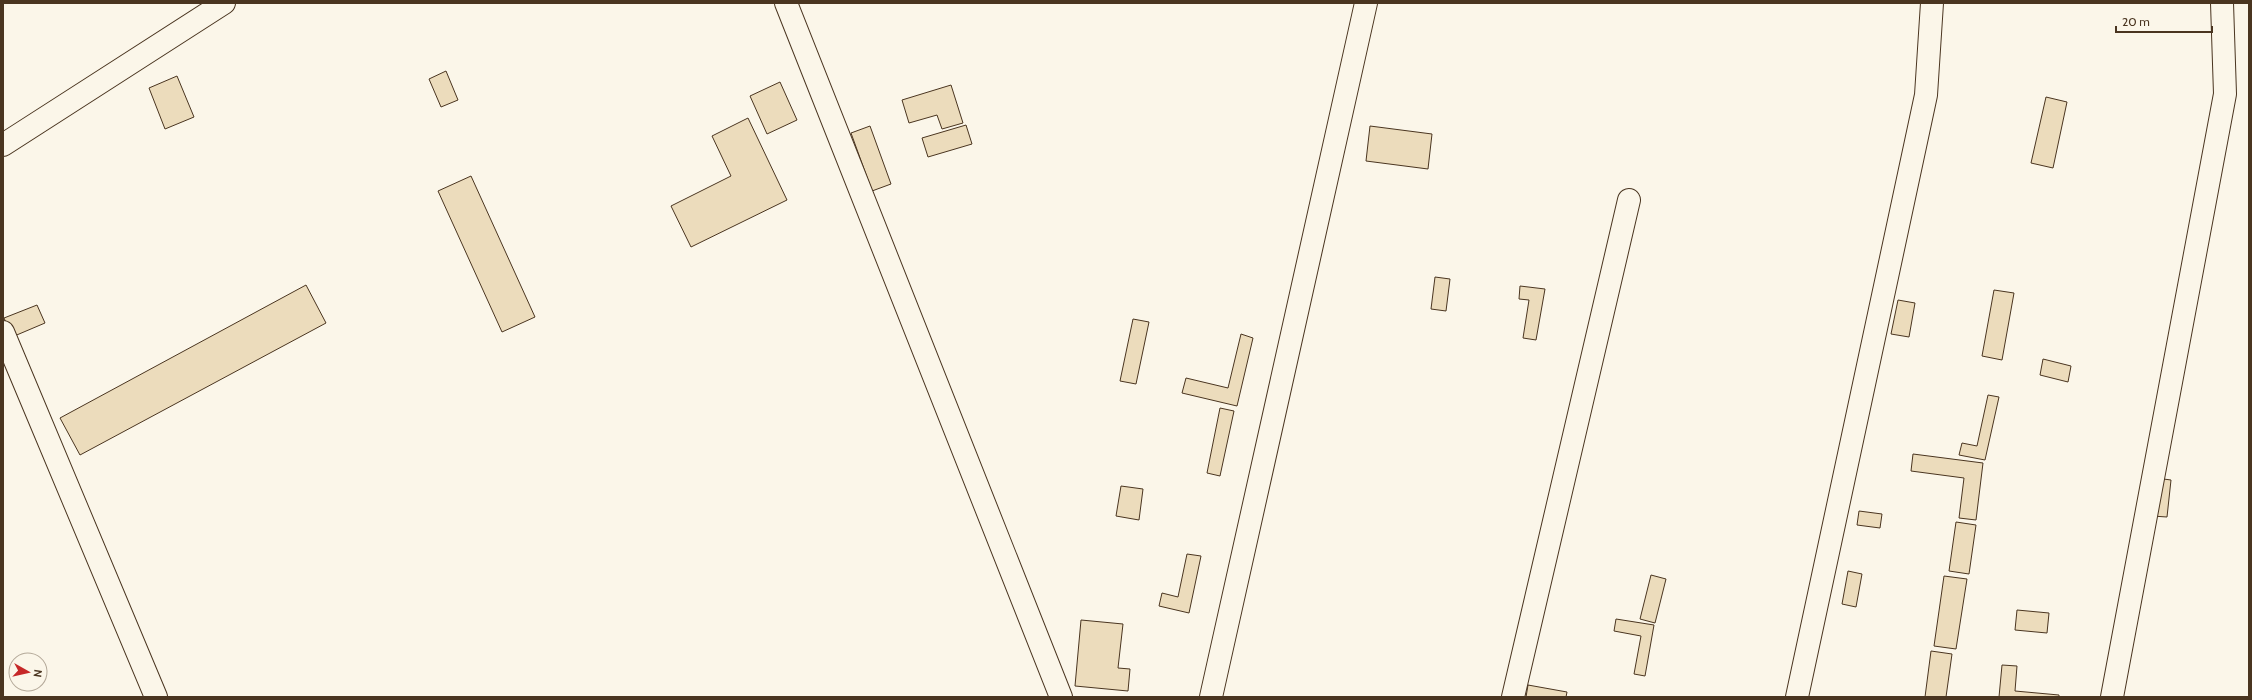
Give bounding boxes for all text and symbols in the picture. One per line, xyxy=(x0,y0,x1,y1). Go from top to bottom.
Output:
scale bar xyxy=(2116,8,2212,34)
text: 20 m xyxy=(2122,14,2150,29)
north arrow xyxy=(8,652,48,692)
text: N xyxy=(30,669,45,678)

